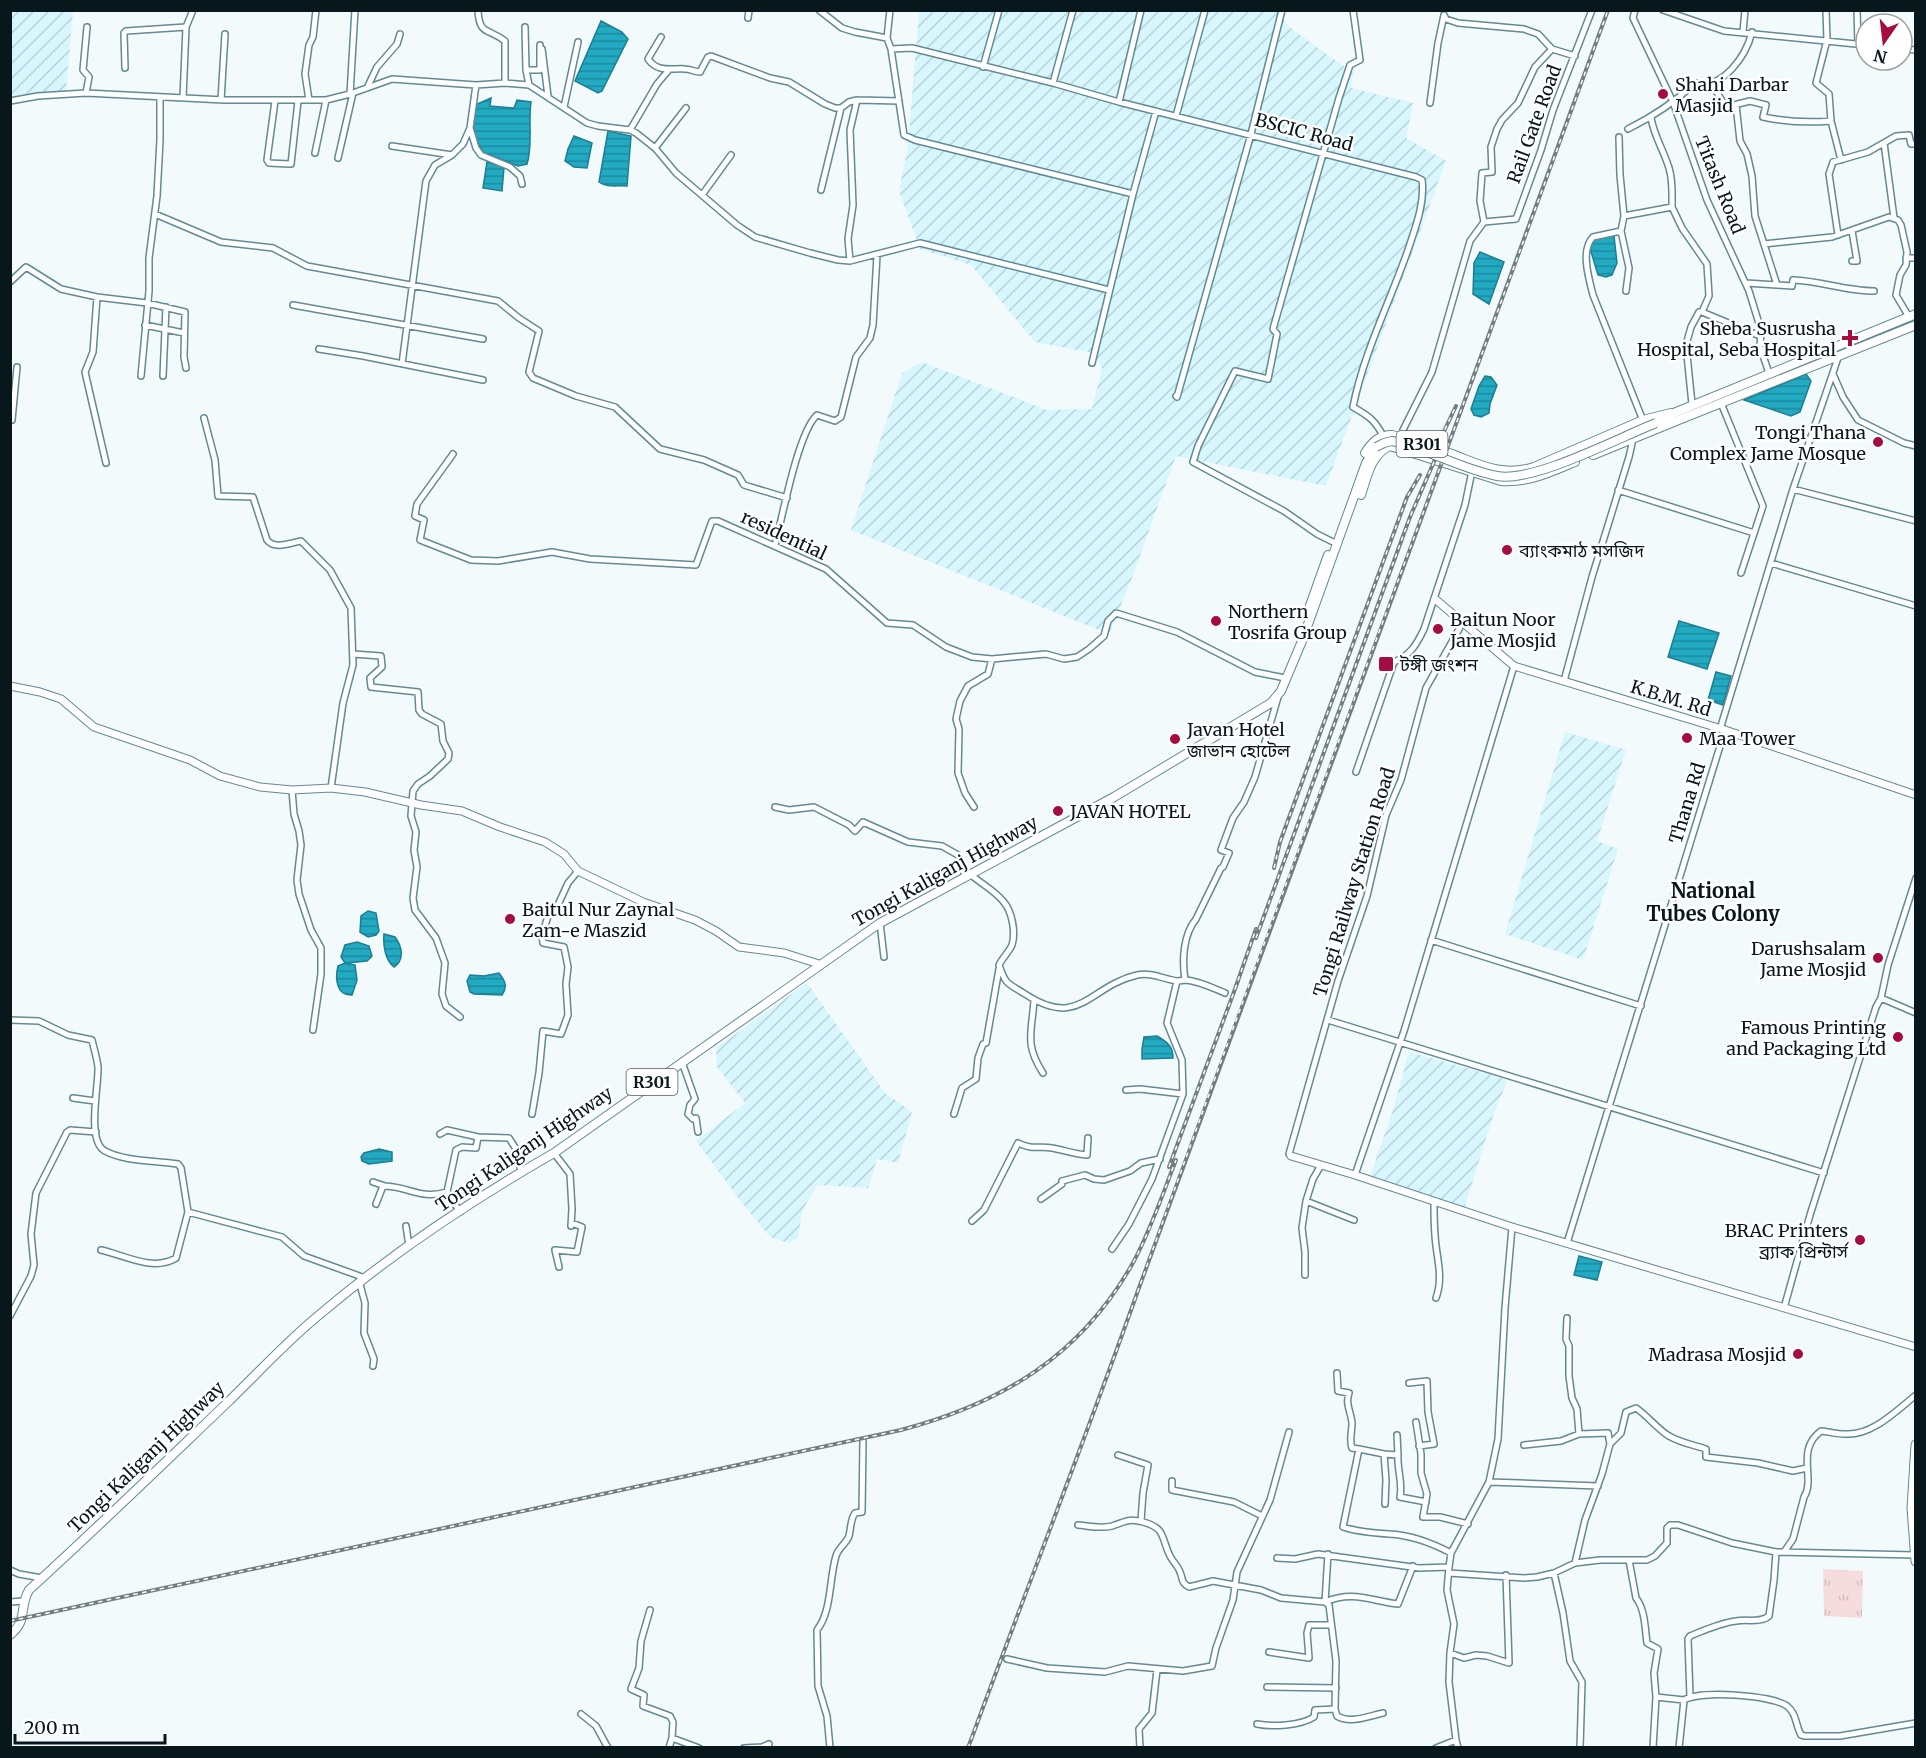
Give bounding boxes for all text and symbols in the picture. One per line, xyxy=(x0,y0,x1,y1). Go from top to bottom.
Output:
north arrow xyxy=(1854,12,1914,72)
text: N xyxy=(1871,45,1889,68)
street label: Rail Gate Road xyxy=(1502,61,1566,186)
place label: Shahi Darbar Masjid xyxy=(1675,73,1789,117)
marker: Shahi Darbar Masjid xyxy=(1656,87,1670,101)
street label: BSCIC Road xyxy=(1252,108,1356,156)
street label: Titash Road xyxy=(1690,133,1750,237)
place label: Sheba Susrusha Hospital, Seba Hospital xyxy=(1637,317,1836,361)
marker: Sheba Susrusha Hospital, Seba Hospital xyxy=(1841,329,1859,347)
place label: Tongi Thana Complex Jame Mosque xyxy=(1670,421,1866,465)
road number: R301 xyxy=(1396,431,1448,457)
marker: Tongi Thana Complex Jame Mosque xyxy=(1871,435,1885,449)
street label: residential xyxy=(737,505,831,565)
place label: ব্যাংকমাঠ মসজিদ xyxy=(1518,539,1645,562)
marker: ব্যাংকমাঠ মসজিদ xyxy=(1500,543,1514,557)
place label: Northern Tosrifa Group xyxy=(1228,600,1347,644)
place label: Baitun Noor Jame Mosjid xyxy=(1449,608,1556,652)
marker: Northern Tosrifa Group xyxy=(1209,614,1223,628)
marker: Baitun Noor Jame Mosjid xyxy=(1431,622,1445,636)
place label: টঙ্গী জংশন xyxy=(1399,653,1479,676)
marker: টঙ্গী জংশন xyxy=(1377,655,1395,673)
street label: K.B.M. Rd xyxy=(1628,675,1714,721)
place label: Javan Hotel জাভান হোটেল xyxy=(1186,718,1291,762)
place label: Maa Tower xyxy=(1699,727,1796,750)
marker: Maa Tower xyxy=(1680,731,1694,745)
marker: Javan Hotel জাভান হোটেল xyxy=(1168,732,1182,746)
street label: Thana Rd xyxy=(1664,760,1710,846)
street label: Tongi Railway Station Road xyxy=(1308,764,1400,999)
place label: JAVAN HOTEL xyxy=(1069,800,1191,823)
marker: JAVAN HOTEL xyxy=(1051,804,1065,818)
street label: Tongi Kaliganj Highway xyxy=(848,810,1042,932)
district label: National Tubes Colony xyxy=(1646,878,1780,926)
place label: Baitul Nur Zaynal Zam-e Maszid xyxy=(522,898,675,942)
marker: Baitul Nur Zaynal Zam-e Maszid xyxy=(503,912,517,926)
place label: Darushsalam Jame Mosjid xyxy=(1751,937,1866,981)
marker: Darushsalam Jame Mosjid xyxy=(1871,951,1885,965)
place label: Famous Printing and Packaging Ltd xyxy=(1726,1016,1886,1060)
marker: Famous Printing and Packaging Ltd xyxy=(1891,1030,1905,1044)
road number: R301 xyxy=(626,1069,678,1095)
street label: Tongi Kaliganj Highway xyxy=(431,1081,617,1217)
place label: BRAC Printers ব্র্যাক প্রিন্টার্স xyxy=(1725,1219,1850,1263)
marker: BRAC Printers ব্র্যাক প্রিন্টার্স xyxy=(1853,1233,1867,1247)
place label: Madrasa Mosjid xyxy=(1648,1343,1786,1366)
marker: Madrasa Mosjid xyxy=(1791,1347,1805,1361)
street label: Tongi Kaliganj Highway xyxy=(63,1376,229,1538)
scale bar xyxy=(15,1707,165,1745)
text: 200 m xyxy=(24,1716,80,1739)

